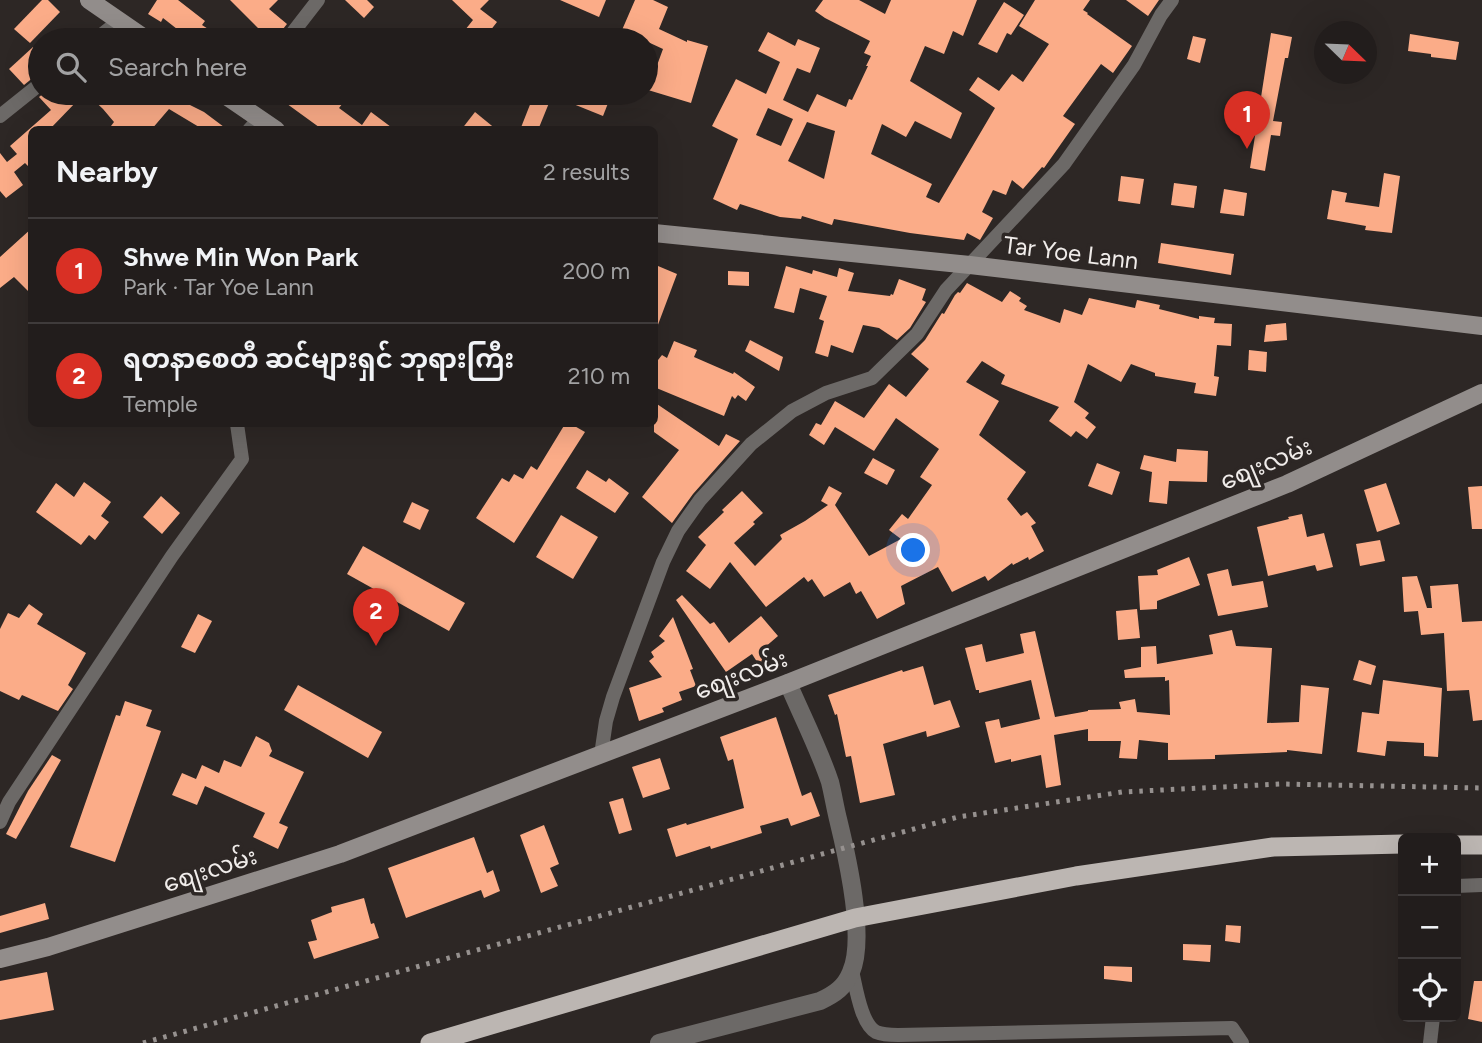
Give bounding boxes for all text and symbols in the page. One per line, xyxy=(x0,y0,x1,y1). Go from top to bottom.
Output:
north arrow xyxy=(1314,21,1377,84)
search box xyxy=(28,28,658,105)
icon: search xyxy=(52,48,90,86)
text: Search here xyxy=(108,51,247,83)
pin: 1 xyxy=(1224,91,1270,149)
text: Nearby xyxy=(56,153,158,190)
text: 2 results xyxy=(543,158,630,186)
street label: Tar Yoe Lann xyxy=(1002,230,1140,275)
text: Shwe Min Won Park xyxy=(123,241,359,273)
text: 1 xyxy=(74,257,84,285)
text: 200 m xyxy=(562,257,630,285)
text: Park · Tar Yoe Lann xyxy=(123,273,314,301)
text: ရတနာစေတီ ဆင်များရှင် ဘုရားကြီး xyxy=(123,343,514,375)
text: 2 xyxy=(72,362,86,390)
text: 210 m xyxy=(568,362,630,390)
text: Temple xyxy=(123,390,198,418)
street label: စျေးလမ်း xyxy=(1215,430,1318,500)
your location xyxy=(896,533,930,567)
pin: 2 xyxy=(353,588,399,646)
street label: စျေးလမ်း xyxy=(690,643,793,710)
map controls xyxy=(1398,833,1461,1022)
button: + xyxy=(1398,833,1461,896)
street label: စျေးလမ်း xyxy=(159,840,262,903)
button: − xyxy=(1398,896,1461,959)
button: locate xyxy=(1398,959,1461,1022)

